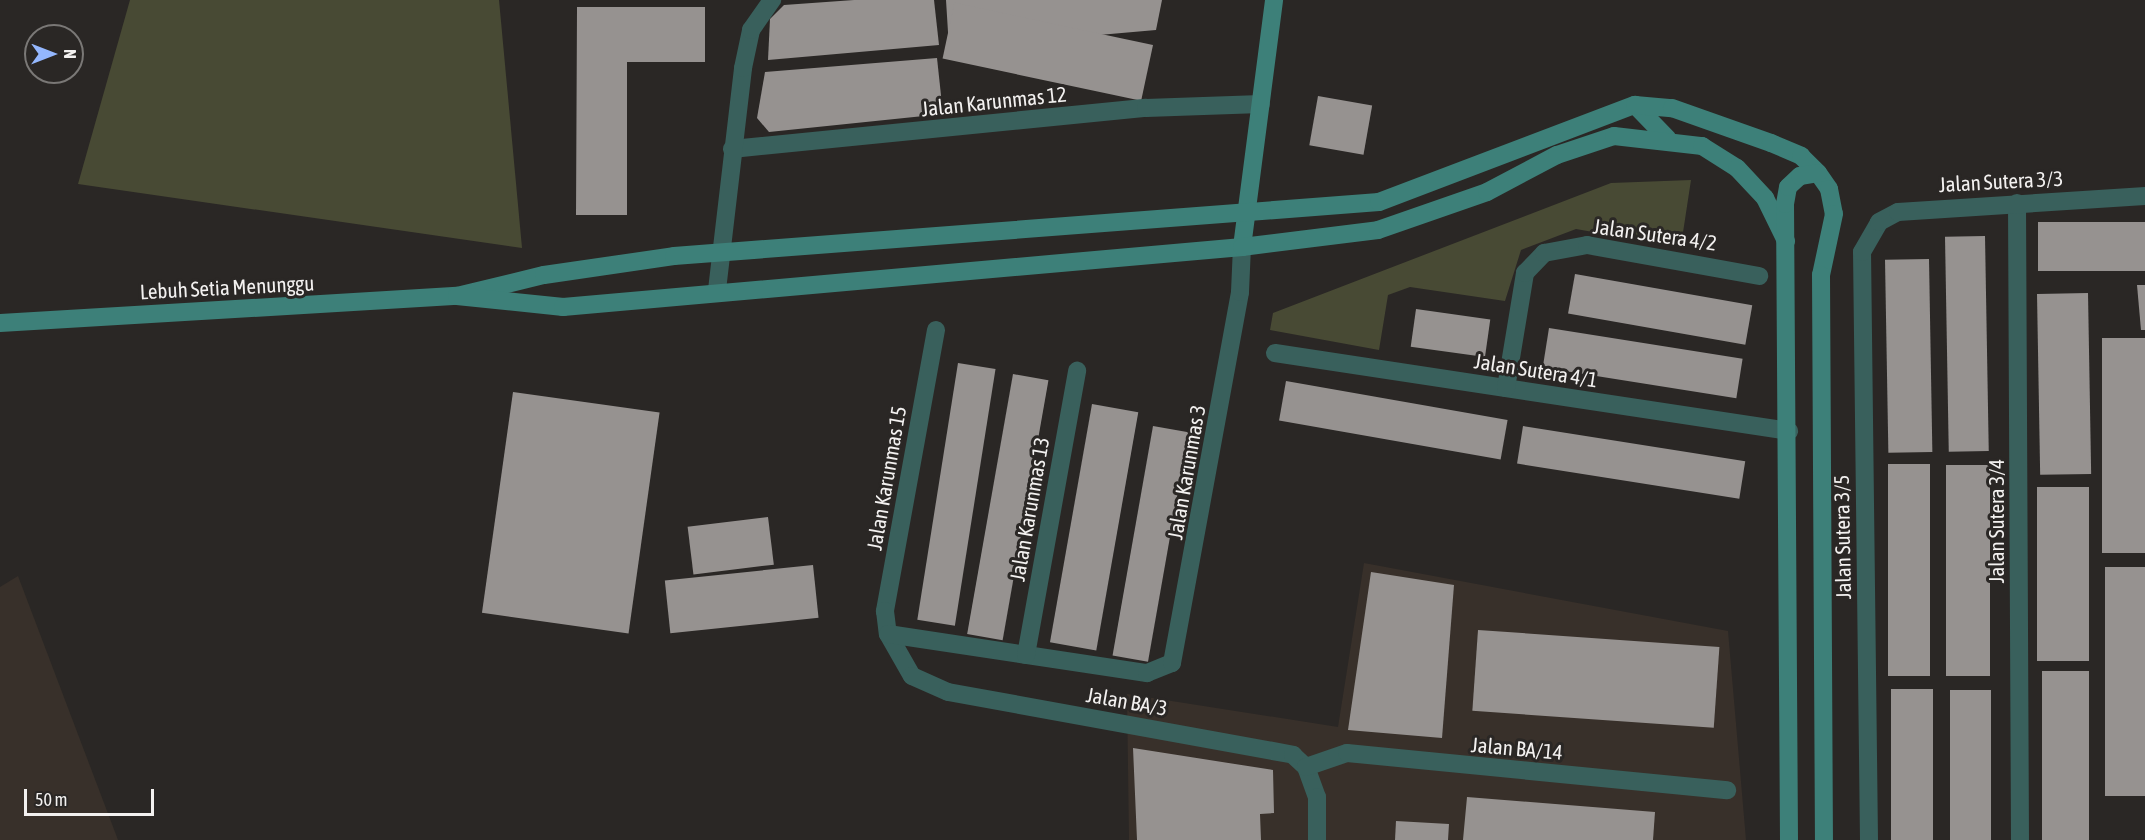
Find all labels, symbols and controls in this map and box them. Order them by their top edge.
north arrow [24,24,84,84]
text: N [61,49,79,59]
street label: Jalan Karunmas 12 [920,81,1068,121]
street label: Jalan Sutera 3/3 [1938,165,2064,197]
street label: Jalan Sutera 4/2 [1592,213,1718,255]
street label: Lebuh Setia Menunggu [139,270,315,304]
street label: Jalan Sutera 4/1 [1473,348,1599,392]
street label: Jalan Karunmas 3 [1162,403,1210,541]
street label: Jalan Karunmas 15 [861,404,911,552]
street label: Jalan Karunmas 13 [1004,435,1054,583]
street label: Jalan Sutera 3/4 [1983,459,2009,583]
street label: Jalan Sutera 3/5 [1828,475,1856,599]
street label: Jalan BA/3 [1084,681,1170,721]
street label: Jalan BA/14 [1470,731,1564,765]
scale bar [27,777,158,815]
text: 50 m [35,789,67,810]

